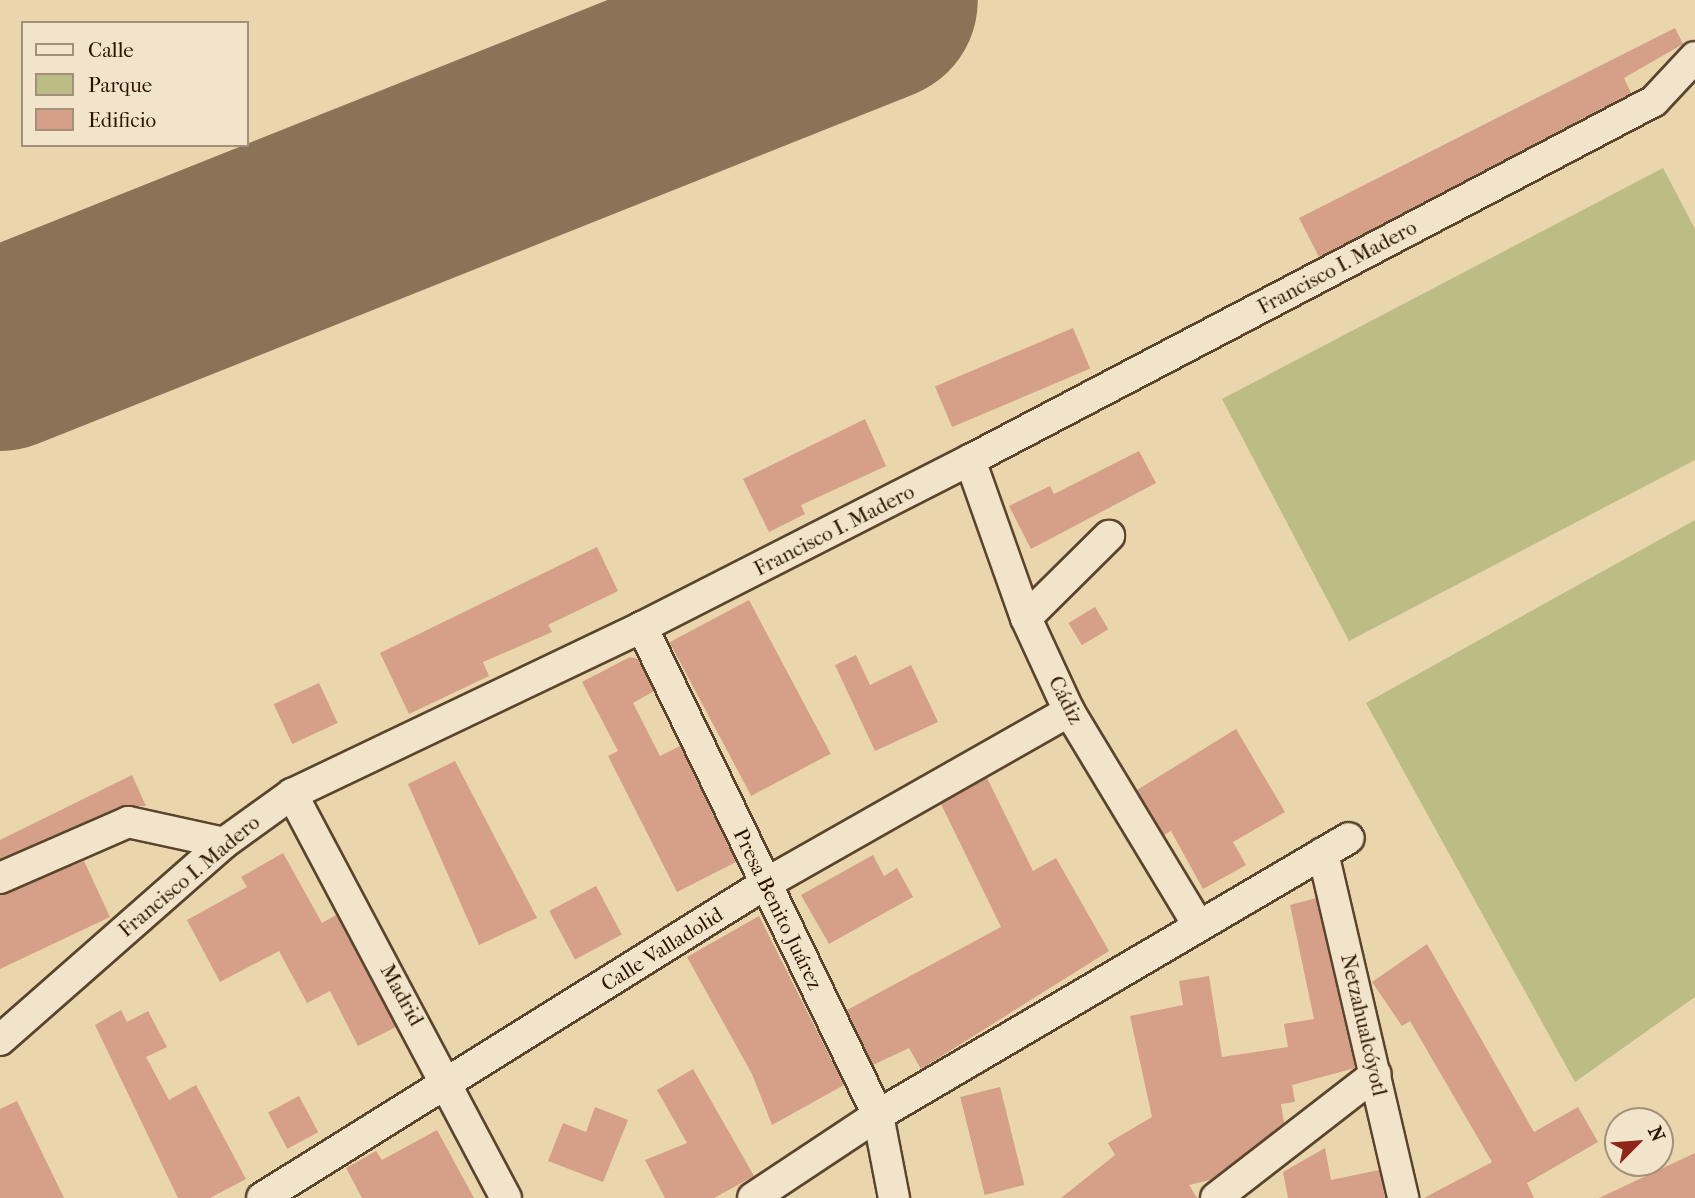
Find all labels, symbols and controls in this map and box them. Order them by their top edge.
legend [21,21,248,147]
text: Calle [88,38,134,62]
text: Parque [88,73,152,97]
text: Edificio [88,108,156,132]
street label: Francisco I. Madero [1253,214,1421,320]
street label: Francisco I. Madero [750,479,918,581]
street label: Cádiz [1043,672,1089,728]
street label: Francisco I. Madero [113,810,265,942]
street label: Presa Benito Juárez [728,824,828,994]
street label: Calle Valladolid [596,902,728,996]
street label: Netzahualcóyotl [1335,951,1393,1099]
street label: Madrid [375,960,429,1030]
north arrow [1604,1107,1674,1177]
text: N [1643,1123,1669,1145]

